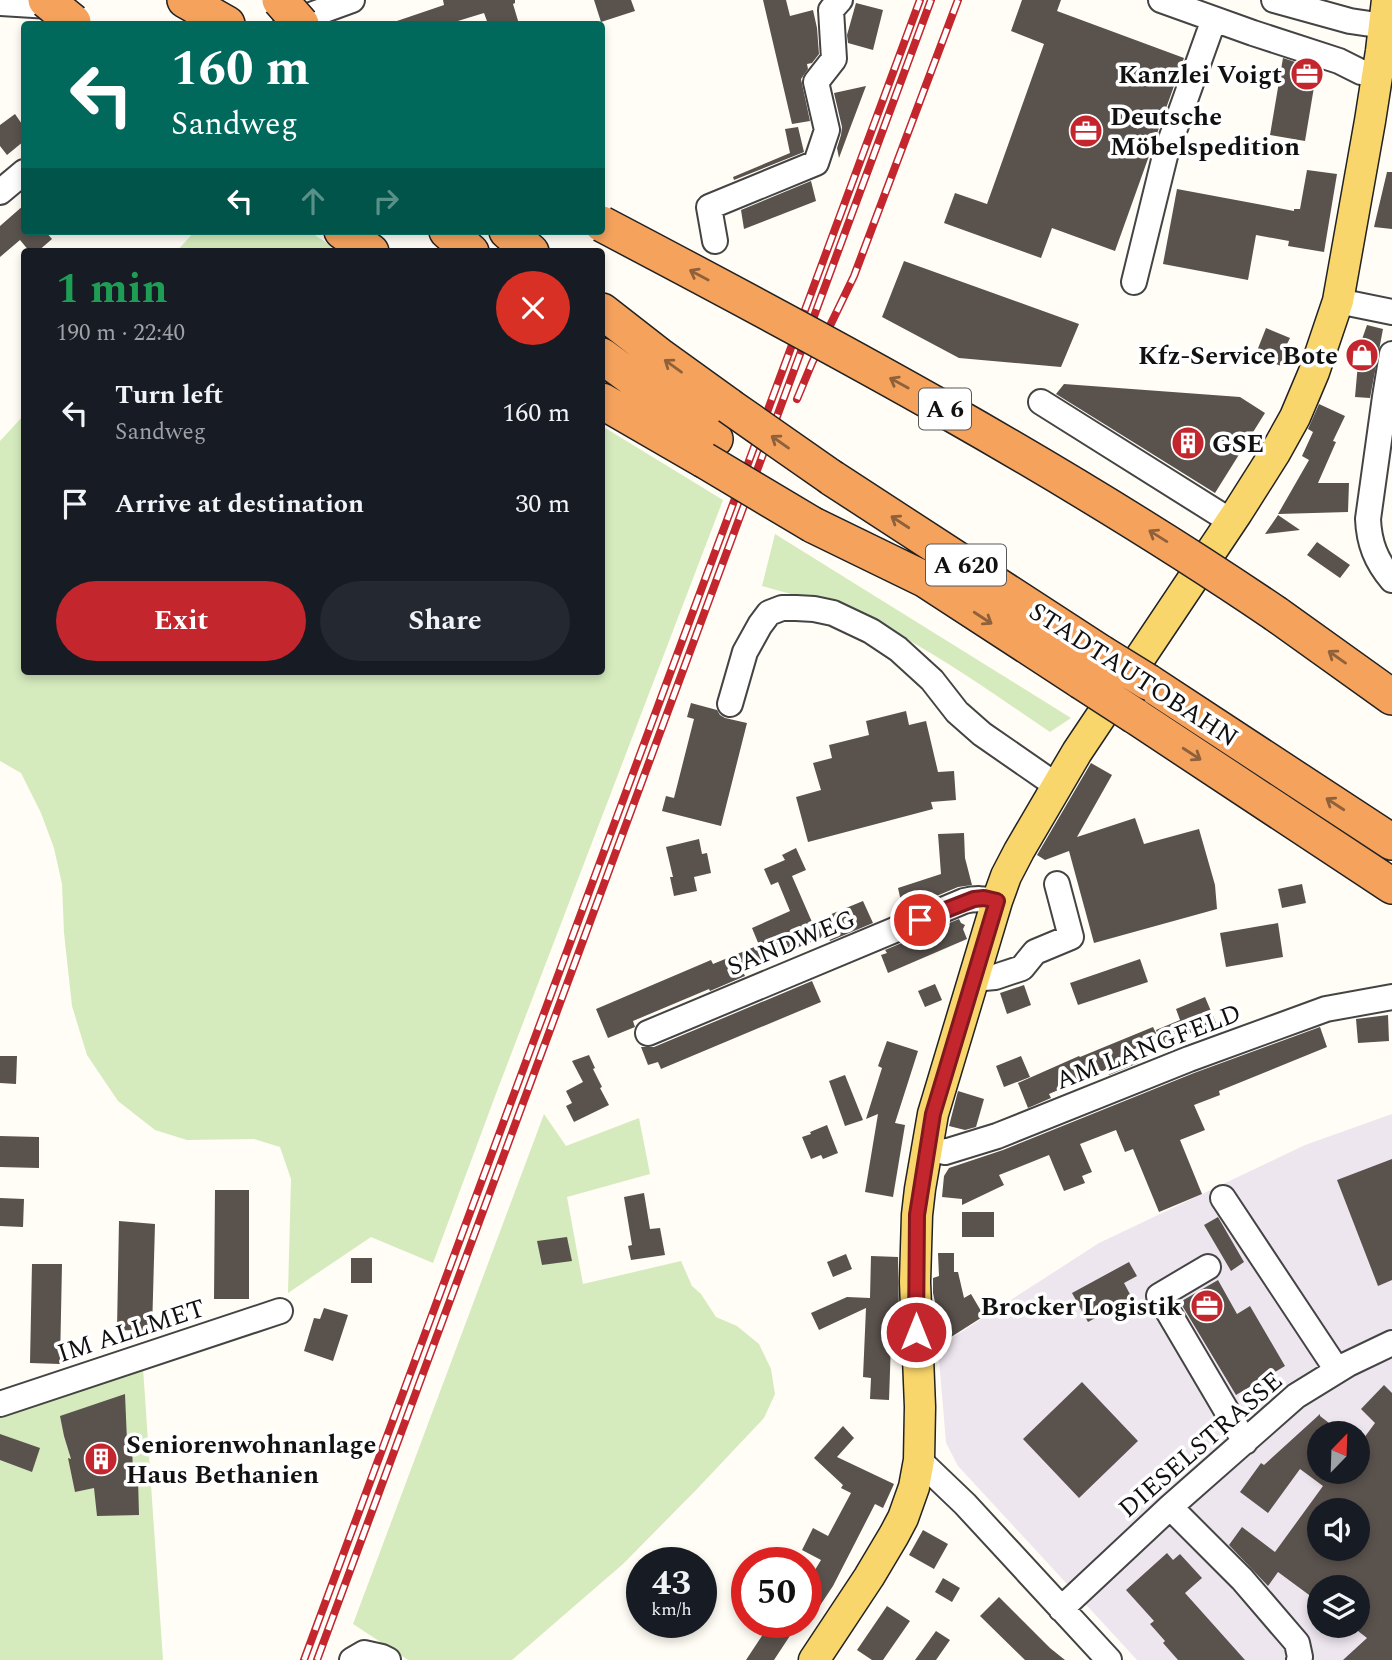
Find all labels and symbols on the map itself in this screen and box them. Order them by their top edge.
place label: Kanzlei Voigt [1118,55,1282,95]
office icon: Kanzlei Voigt [1288,55,1326,93]
place label: Deutsche Möbelspedition [1110,97,1300,167]
office icon: Deutsche Möbelspedition [1067,112,1105,150]
one-way arrow [689,268,710,281]
place label: Kfz-Service Bote [1138,336,1338,376]
shop icon: Kfz-Service Bote [1343,336,1381,374]
one-way arrow [664,359,683,373]
one-way arrow [889,376,910,389]
road number: A 6 [919,388,971,430]
building icon: GSE [1169,424,1207,462]
place label: GSE [1212,424,1264,464]
one-way arrow [771,435,790,449]
one-way arrow [891,515,910,529]
one-way arrow [1149,529,1168,544]
road number: A 620 [926,544,1006,586]
street label: STADTAUTOBAHN [1021,592,1246,758]
one-way arrow [973,610,992,625]
one-way arrow [1328,650,1347,664]
one-way arrow [1182,746,1201,761]
one-way arrow [1326,797,1345,811]
pin [890,890,950,950]
street label: SANDWEG [721,899,862,987]
street label: AM LANGFELD [1050,993,1247,1101]
place label: Brocker Logistik [981,1287,1182,1327]
office icon: Brocker Logistik [1188,1287,1226,1325]
street label: IM ALLMET [52,1288,210,1374]
position arrow [879,1295,953,1369]
street label: DIESELSTRASSE [1109,1362,1292,1528]
north arrow [1307,1421,1370,1484]
place label: Seniorenwohnanlage Haus Bethanien [126,1425,376,1495]
building icon: Seniorenwohnanlage Haus Bethanien [82,1440,120,1478]
speed limit sign: 50 [731,1547,822,1638]

